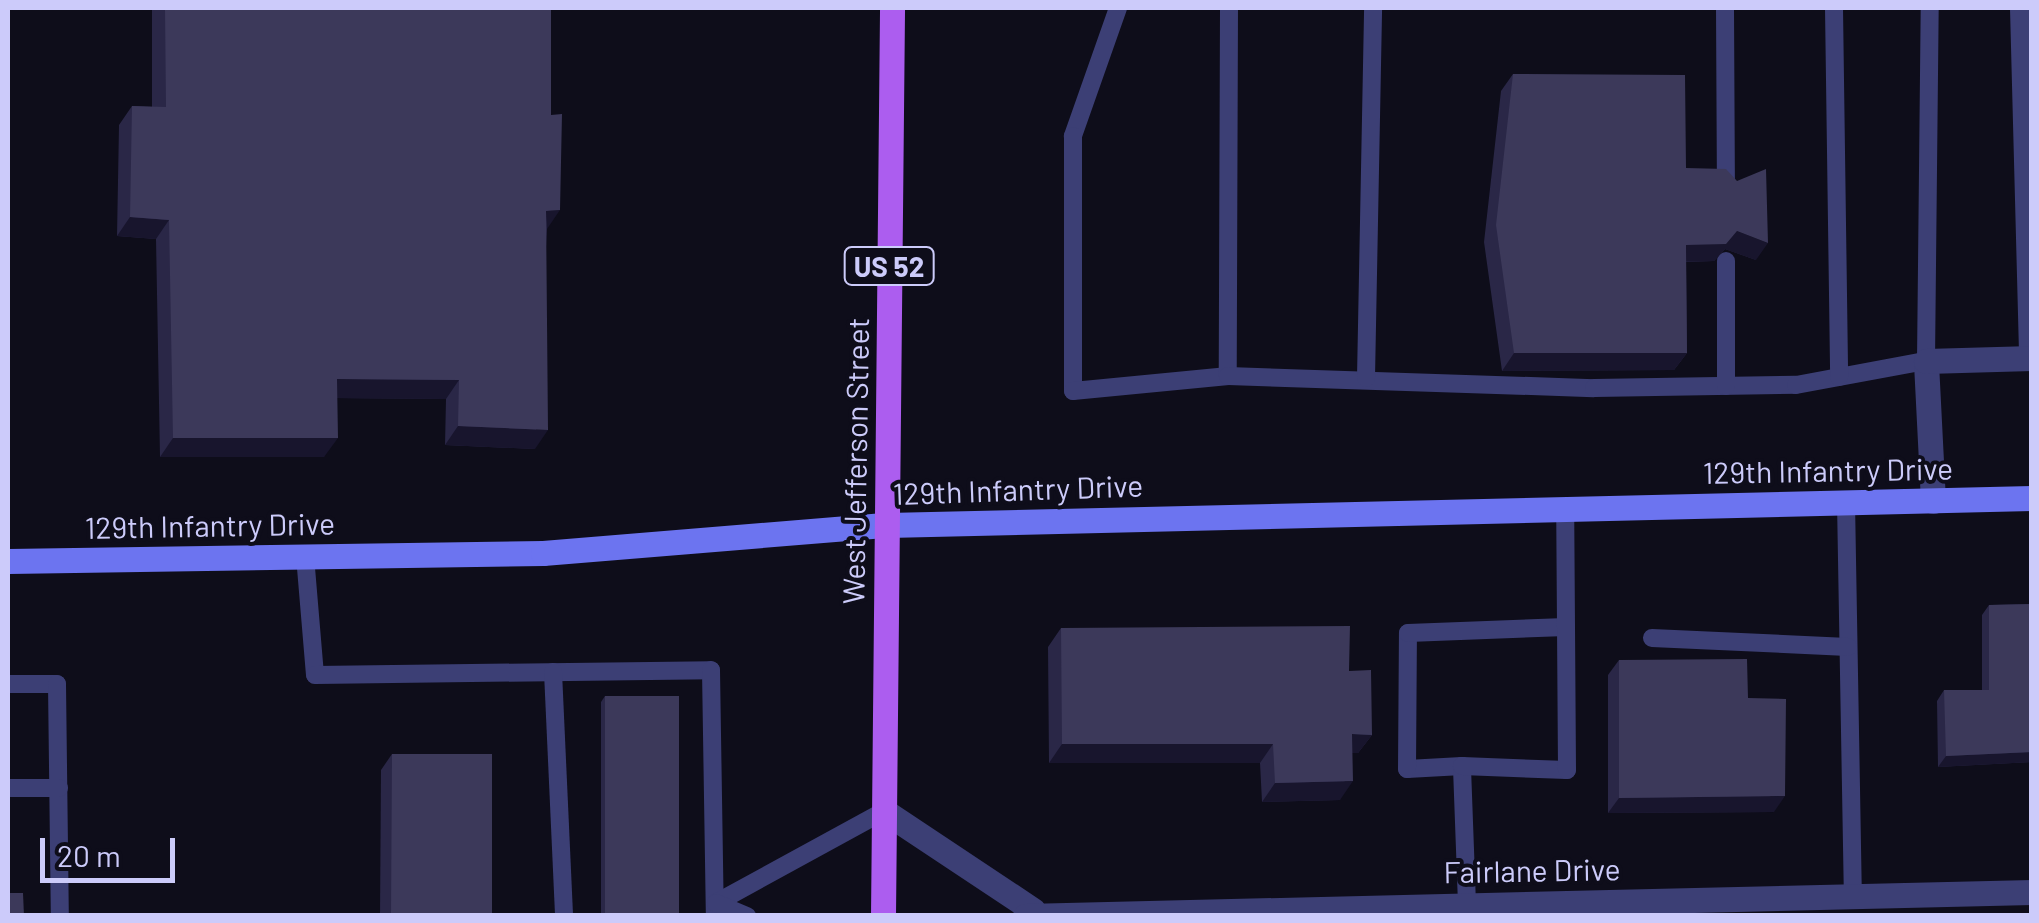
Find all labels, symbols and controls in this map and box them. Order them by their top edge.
road number: US 52 [842,243,936,289]
street label: West Jefferson Street [835,317,875,605]
street label: 129th Infantry Drive [1703,450,1953,490]
street label: 129th Infantry Drive [892,467,1144,511]
street label: 129th Infantry Drive [85,505,335,545]
scale bar [45,818,180,880]
text: 20 m [57,837,121,873]
street label: Fairlane Drive [1443,850,1621,890]

